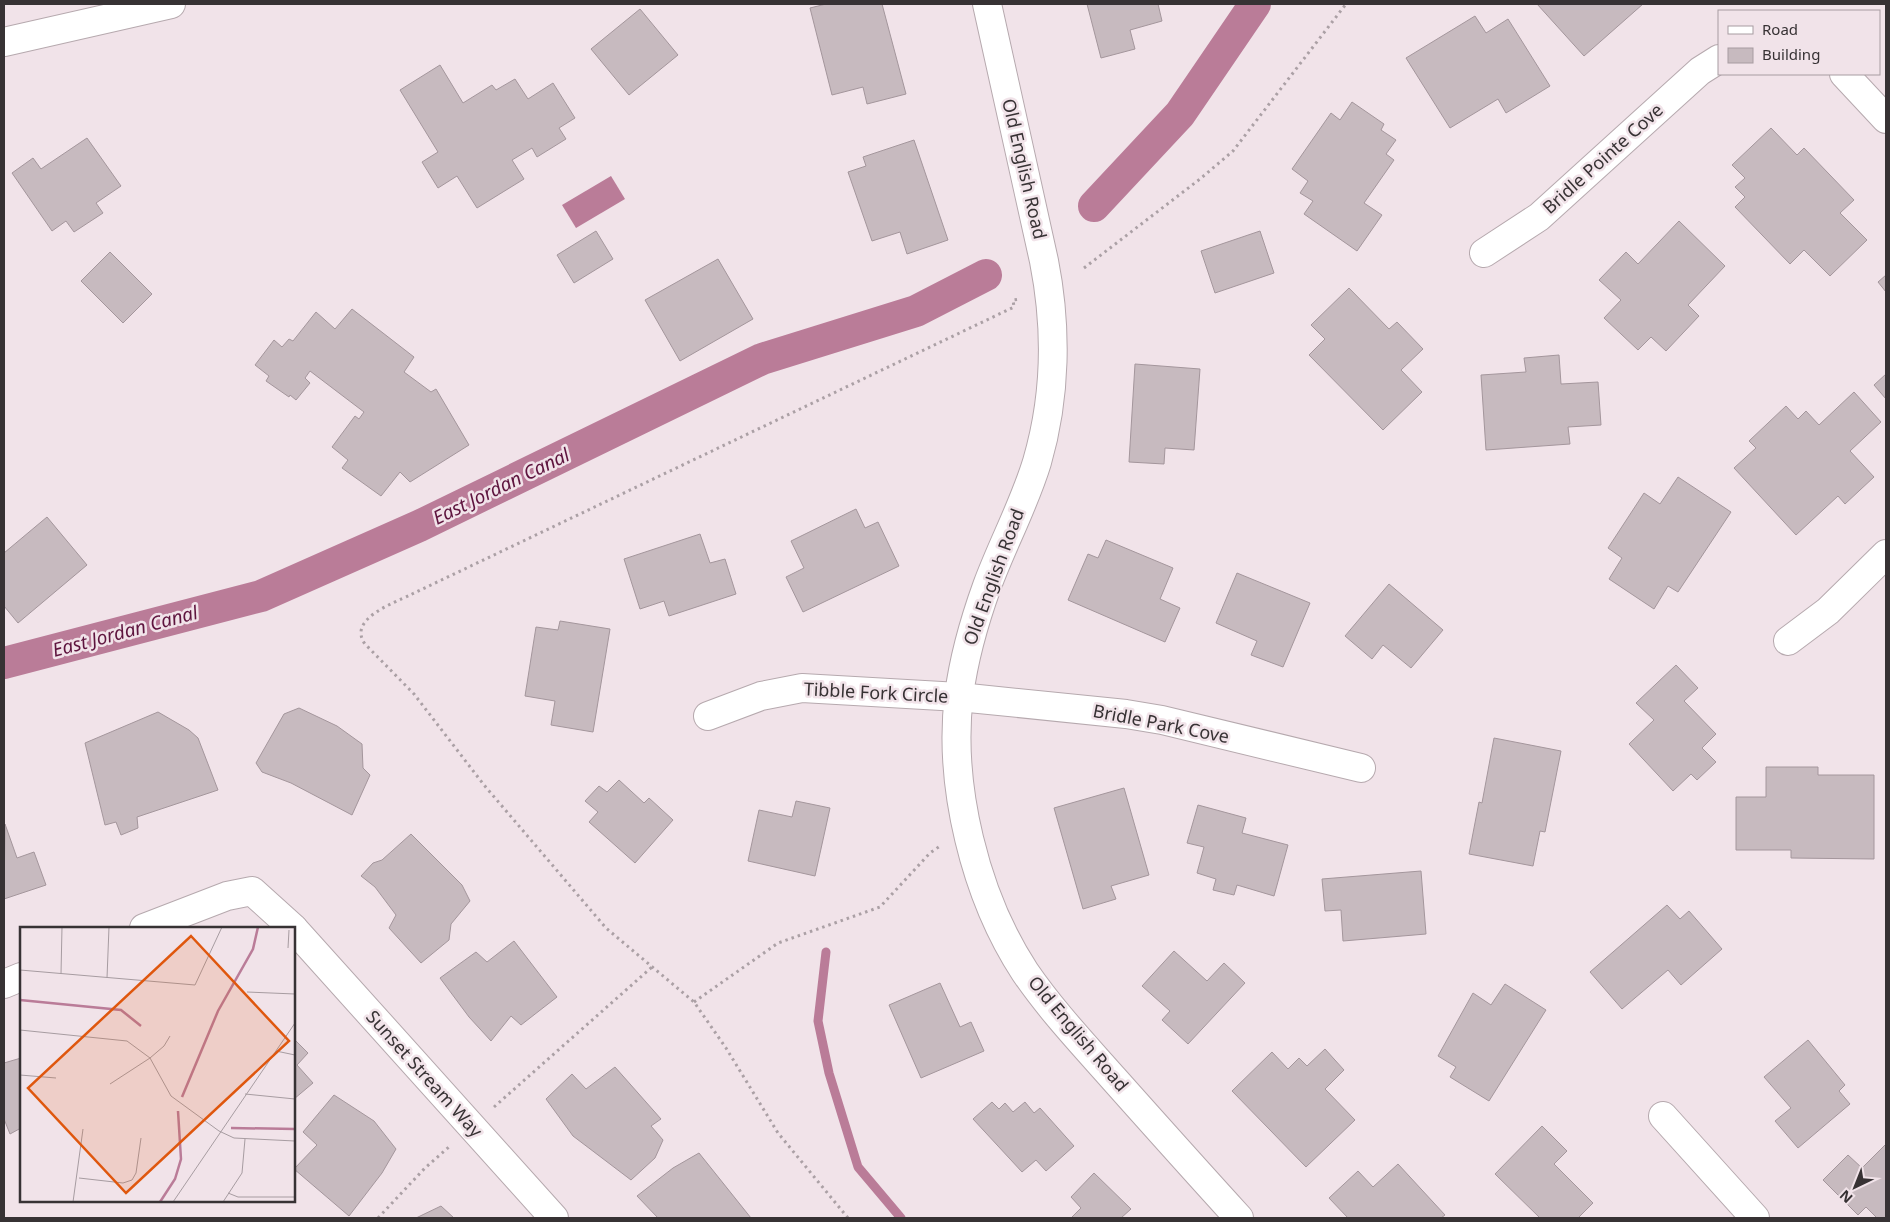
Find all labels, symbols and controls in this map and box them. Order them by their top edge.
legend [1718,10,1880,75]
text: Road [1762,19,1798,39]
text: Building [1762,44,1820,64]
street label: Old English Road [997,96,1053,241]
street label: Bridle Pointe Cove [1537,98,1668,219]
water label: East Jordan Canal [428,441,575,530]
street label: Old English Road [957,505,1029,648]
water label: East Jordan Canal [49,599,202,663]
street label: Tibble Fork Circle [803,676,949,708]
street label: Bridle Park Cove [1091,698,1231,748]
inset map [20,927,295,1202]
street label: Old English Road [1023,971,1134,1096]
street label: Sunset Stream Way [361,1005,489,1143]
north arrow [1830,1162,1880,1212]
text: N [1835,1186,1856,1208]

